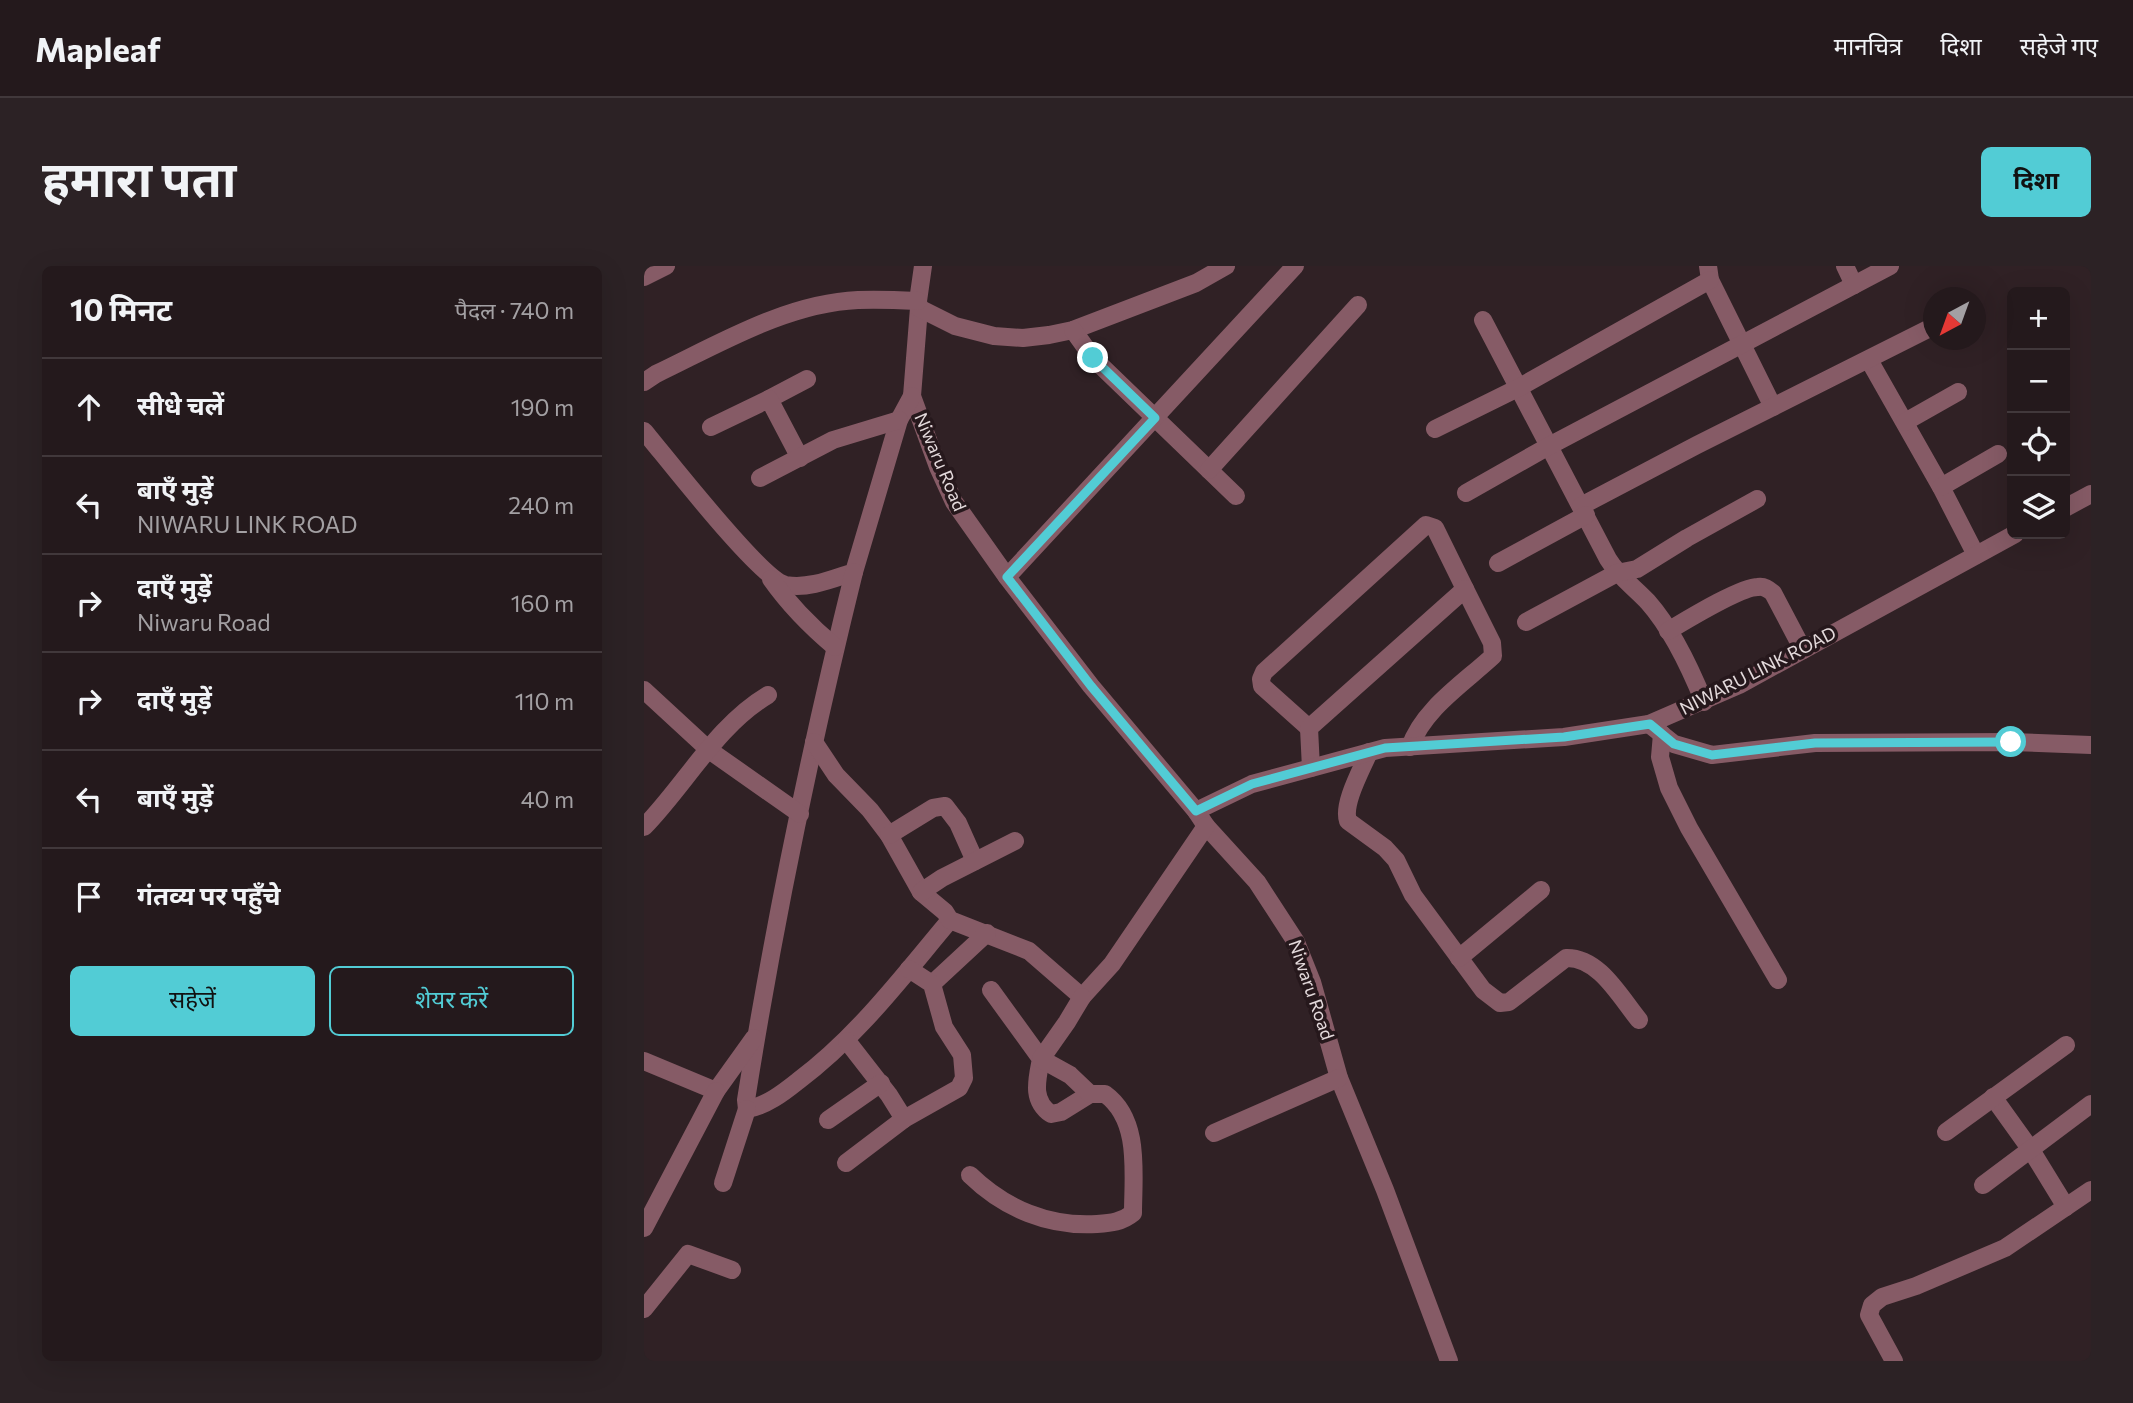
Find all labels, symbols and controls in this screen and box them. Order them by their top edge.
text: Mapleaf [35,28,161,69]
text: मानचित्र [1834,31,1902,60]
text: दिशा [1940,31,1982,60]
text: सहेजे गए [2020,31,2098,60]
text: हमारा पता [42,147,236,207]
button: दिशा [1981,147,2091,217]
north arrow [1923,287,1986,350]
map controls [2007,287,2070,539]
button: + [2007,287,2070,350]
text: 10 मिनट [70,290,172,327]
text: पैदल · 740 m [455,296,574,324]
route end [1077,342,1108,373]
button: − [2007,350,2070,413]
icon: ahead [70,388,108,426]
text: सीधे चलें [137,389,224,420]
text: 190 m [511,393,574,421]
street label: Niwaru Road [910,409,971,514]
button: locate [2007,413,2070,476]
text: बाएँ मुड़ें [137,473,213,504]
button: layers [2007,476,2070,539]
icon: left [70,486,108,524]
text: 240 m [508,491,574,519]
text: NIWARU LINK ROAD [137,510,357,538]
text: दाएँ मुड़ें [137,571,212,602]
icon: right [70,584,108,622]
text: 160 m [511,589,574,617]
text: Niwaru Road [137,608,271,636]
street label: NIWARU LINK ROAD [1676,621,1839,719]
icon: right [70,682,108,720]
text: दाएँ मुड़ें [137,683,212,714]
text: 110 m [515,687,574,715]
route start [1995,726,2026,757]
icon: left [70,780,108,818]
text: बाएँ मुड़ें [137,781,213,812]
text: 40 m [521,785,574,813]
icon: arrive [70,878,108,916]
text: गंतव्य पर पहुँचे [137,879,281,910]
street label: Niwaru Road [1285,937,1339,1043]
button: सहेजें [70,966,315,1036]
button: शेयर करें [329,966,574,1036]

